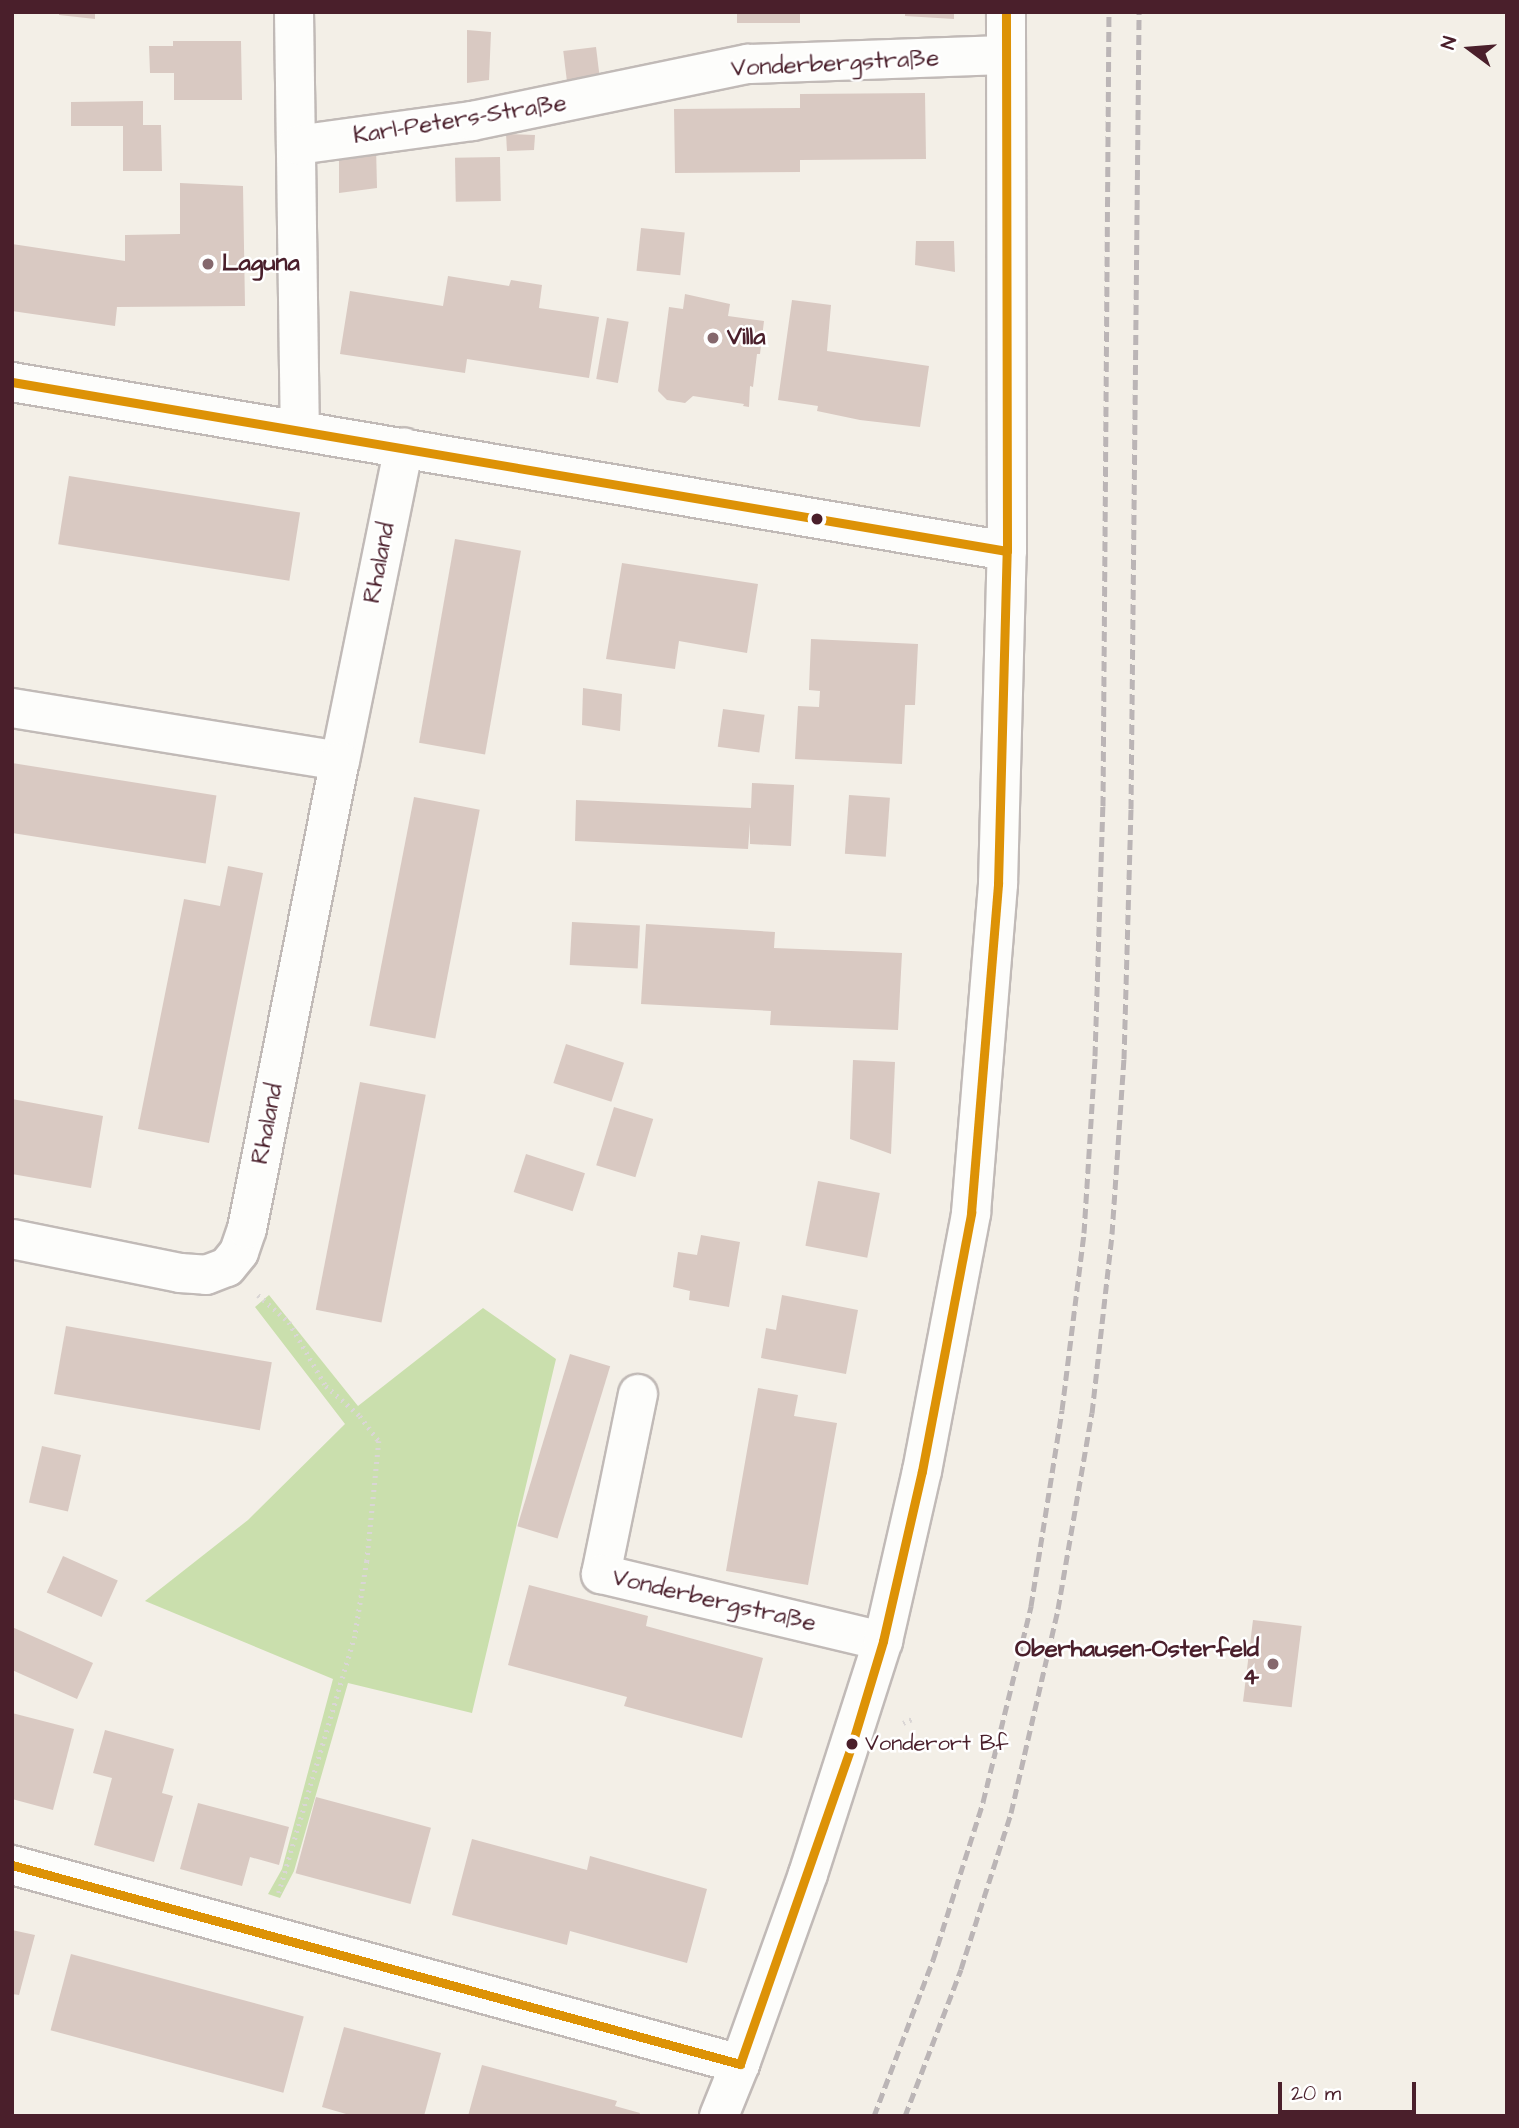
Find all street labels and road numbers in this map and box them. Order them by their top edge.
street label: Vonderbergstraße [730,44,940,84]
street label: Karl-Peters-Straße [351,89,569,151]
street label: Rhaland [358,520,402,606]
street label: Rhaland [246,1081,290,1167]
street label: Vonderbergstraße [609,1564,819,1638]

